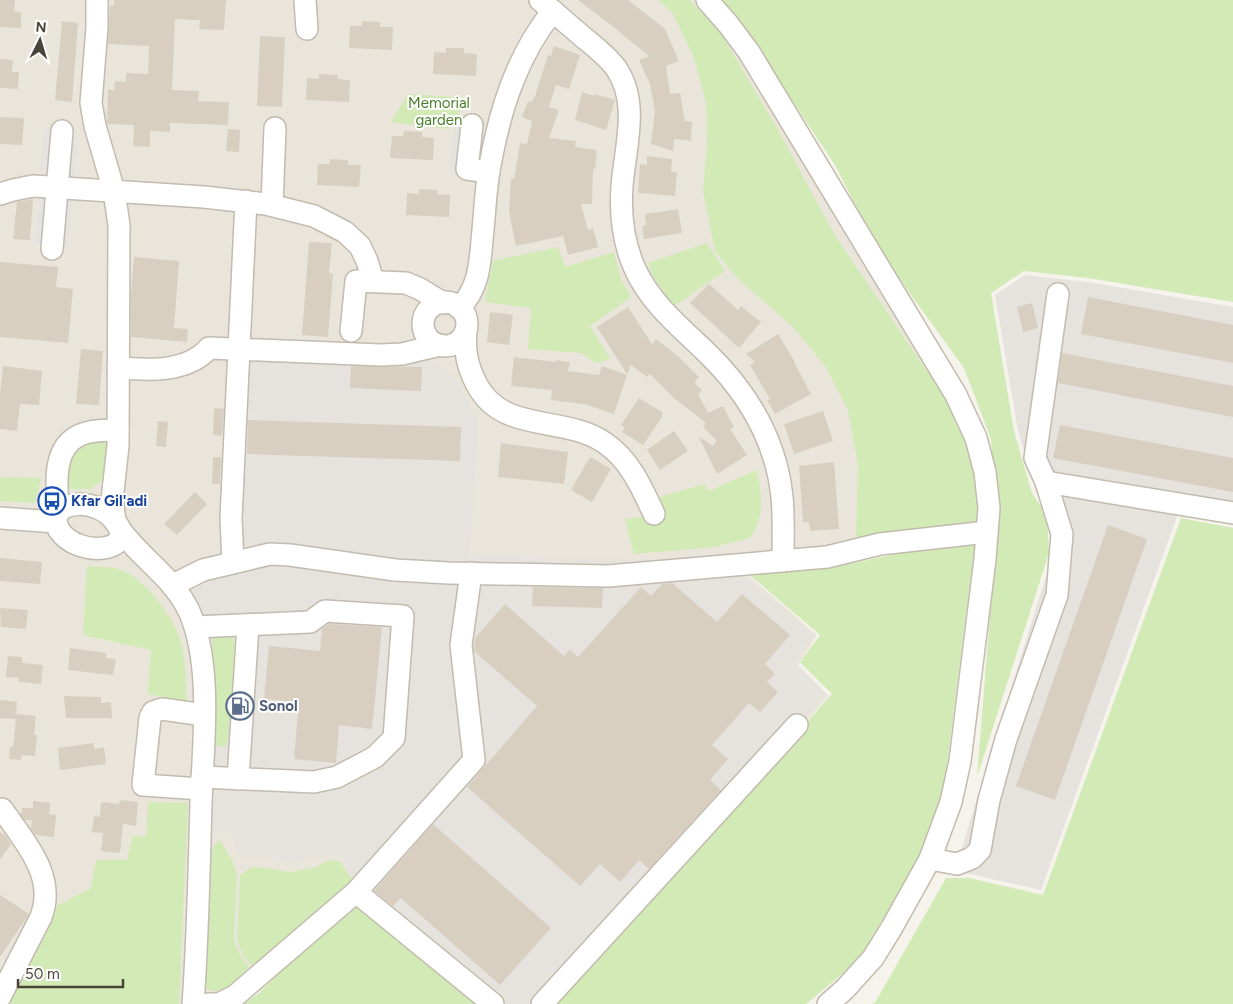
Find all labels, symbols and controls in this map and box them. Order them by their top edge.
north arrow [15,15,65,65]
text: N [35,19,47,36]
park label: Memorial garden [408,94,470,129]
bus stop icon: Kfar Gil'adi [37,486,67,516]
place label: Kfar Gil'adi [71,492,147,510]
fuel station icon: Sonol [225,691,255,721]
place label: Sonol [259,697,298,715]
scale bar [18,956,122,988]
text: 50 m [25,965,60,983]

